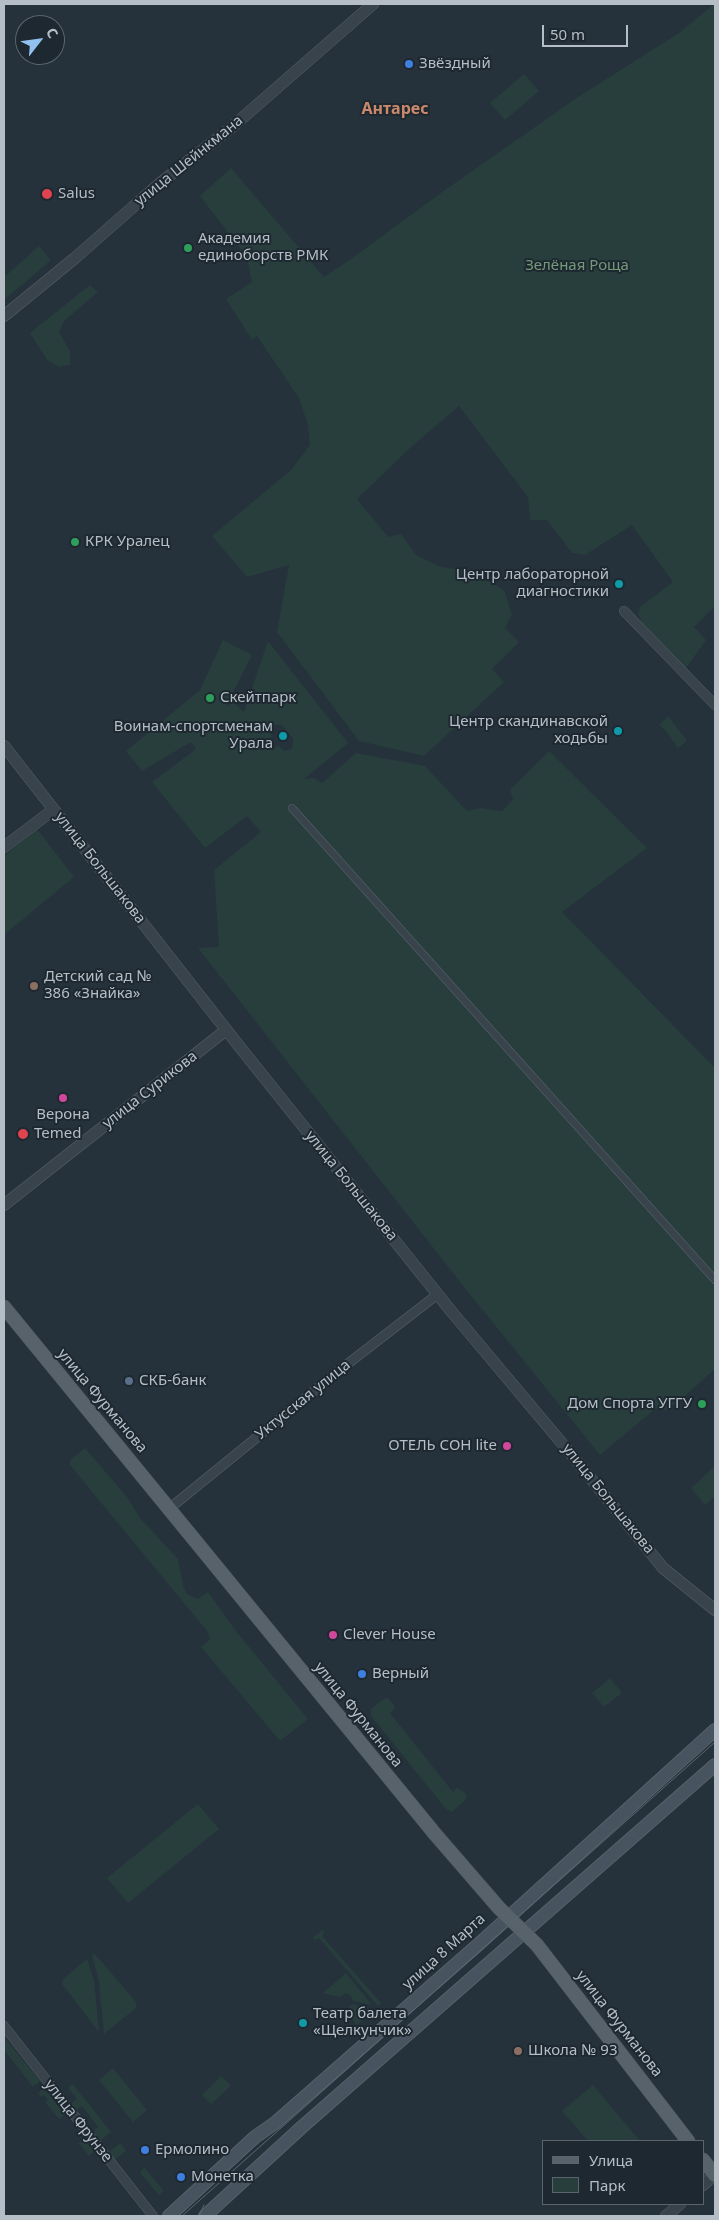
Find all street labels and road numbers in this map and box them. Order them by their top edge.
street label: улица Шейнкмана [131,112,247,210]
street label: улица Большакова [51,809,149,927]
street label: улица Сурикова [99,1047,201,1133]
street label: улица Большакова [301,1127,401,1245]
street label: улица Фурманова [53,1345,151,1457]
street label: Уктусская улица [252,1356,354,1444]
street label: улица Большакова [558,1440,658,1558]
street label: улица Фурманова [310,1659,406,1771]
street label: улица 8 Марта [399,1910,489,1994]
street label: улица Фурманова [572,1967,666,2081]
street label: улица Фрунзе [40,2076,116,2166]

